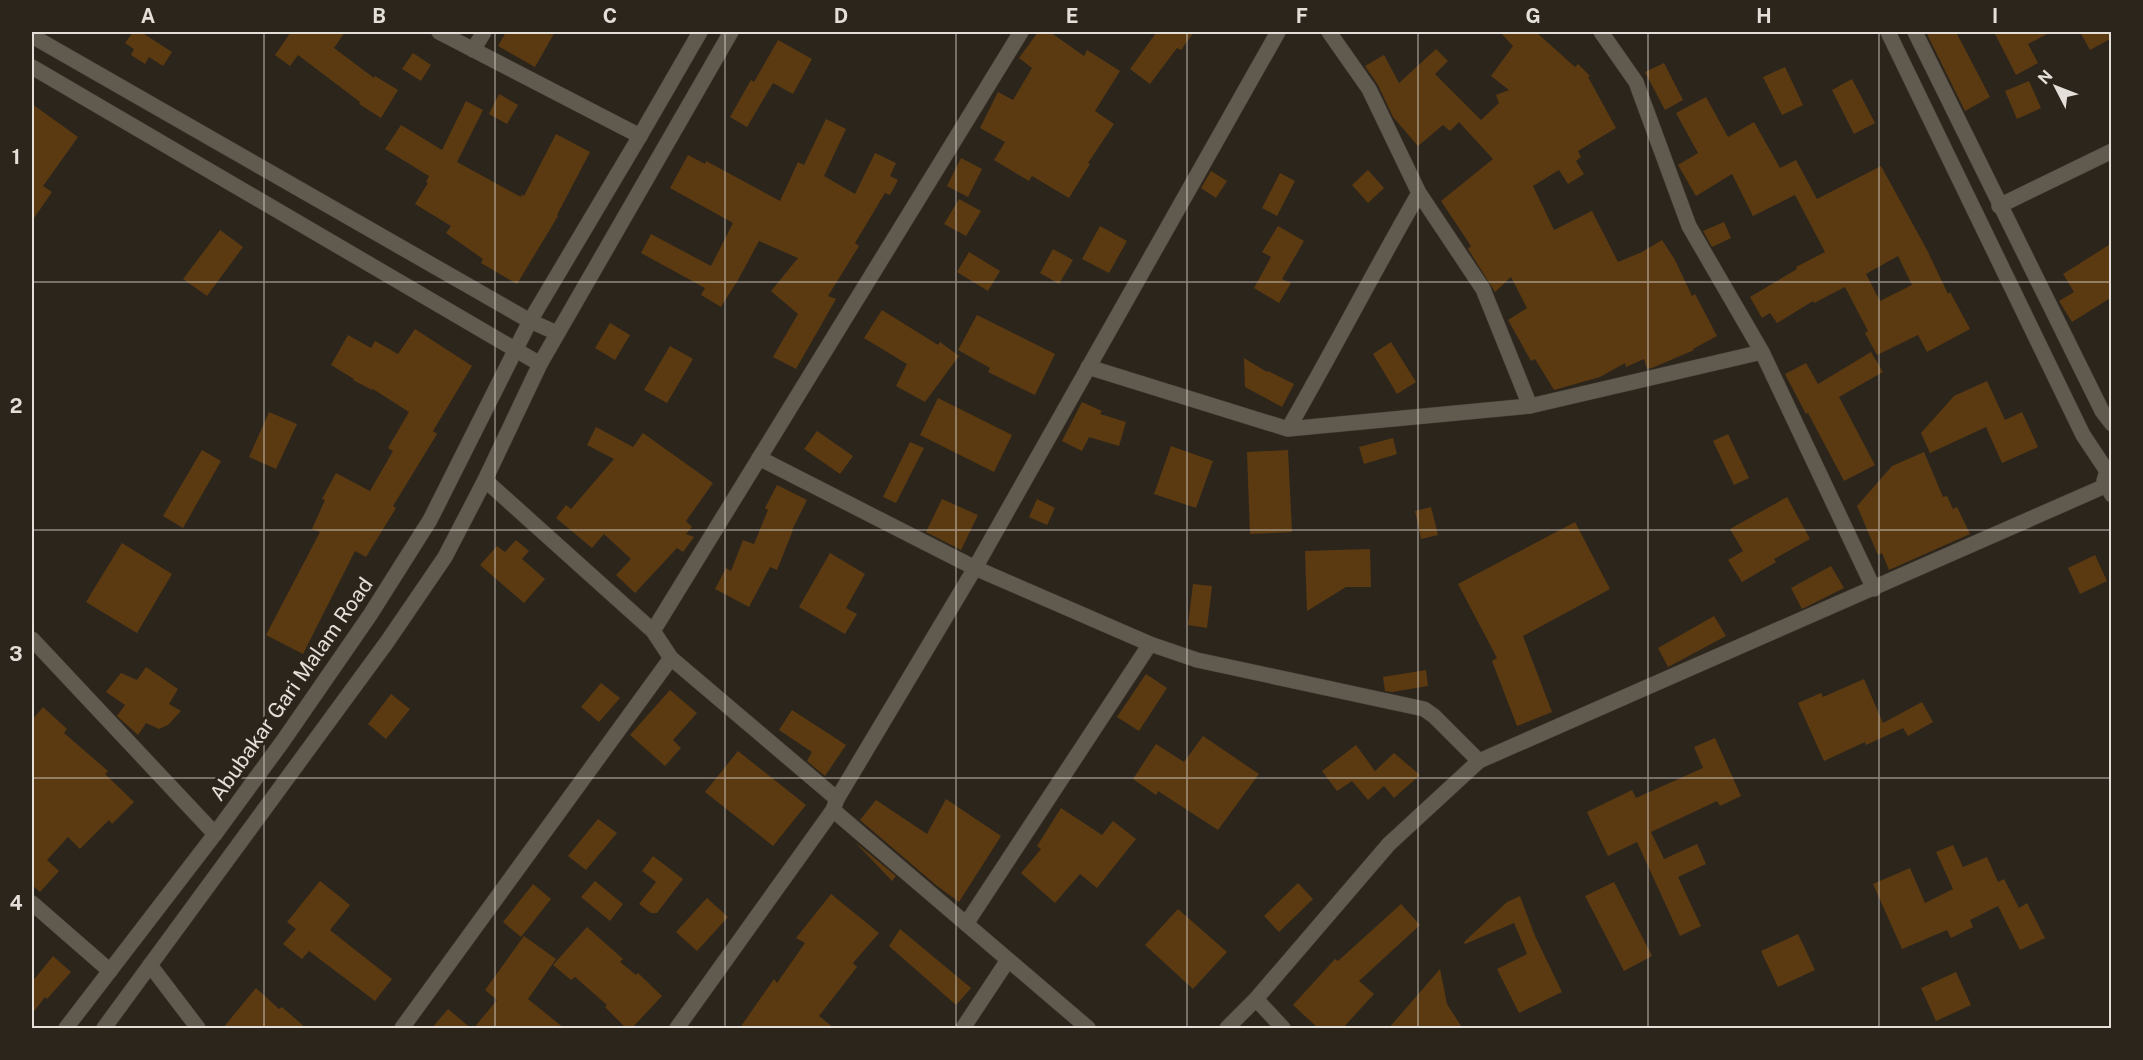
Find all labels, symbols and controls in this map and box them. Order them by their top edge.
text: A [141,4,155,28]
text: B [372,4,386,28]
text: C [603,4,617,28]
text: D [834,4,848,28]
text: E [1066,4,1078,28]
text: F [1296,4,1308,28]
text: G [1525,4,1541,28]
text: H [1756,4,1772,28]
text: I [1992,4,1998,28]
north arrow [2026,57,2086,117]
text: N [2034,66,2056,88]
text: 1 [12,145,20,169]
text: 2 [10,394,22,418]
street label: Abubakar Gari Malam Road [204,573,378,805]
text: 3 [9,642,23,666]
text: 4 [9,891,23,915]

